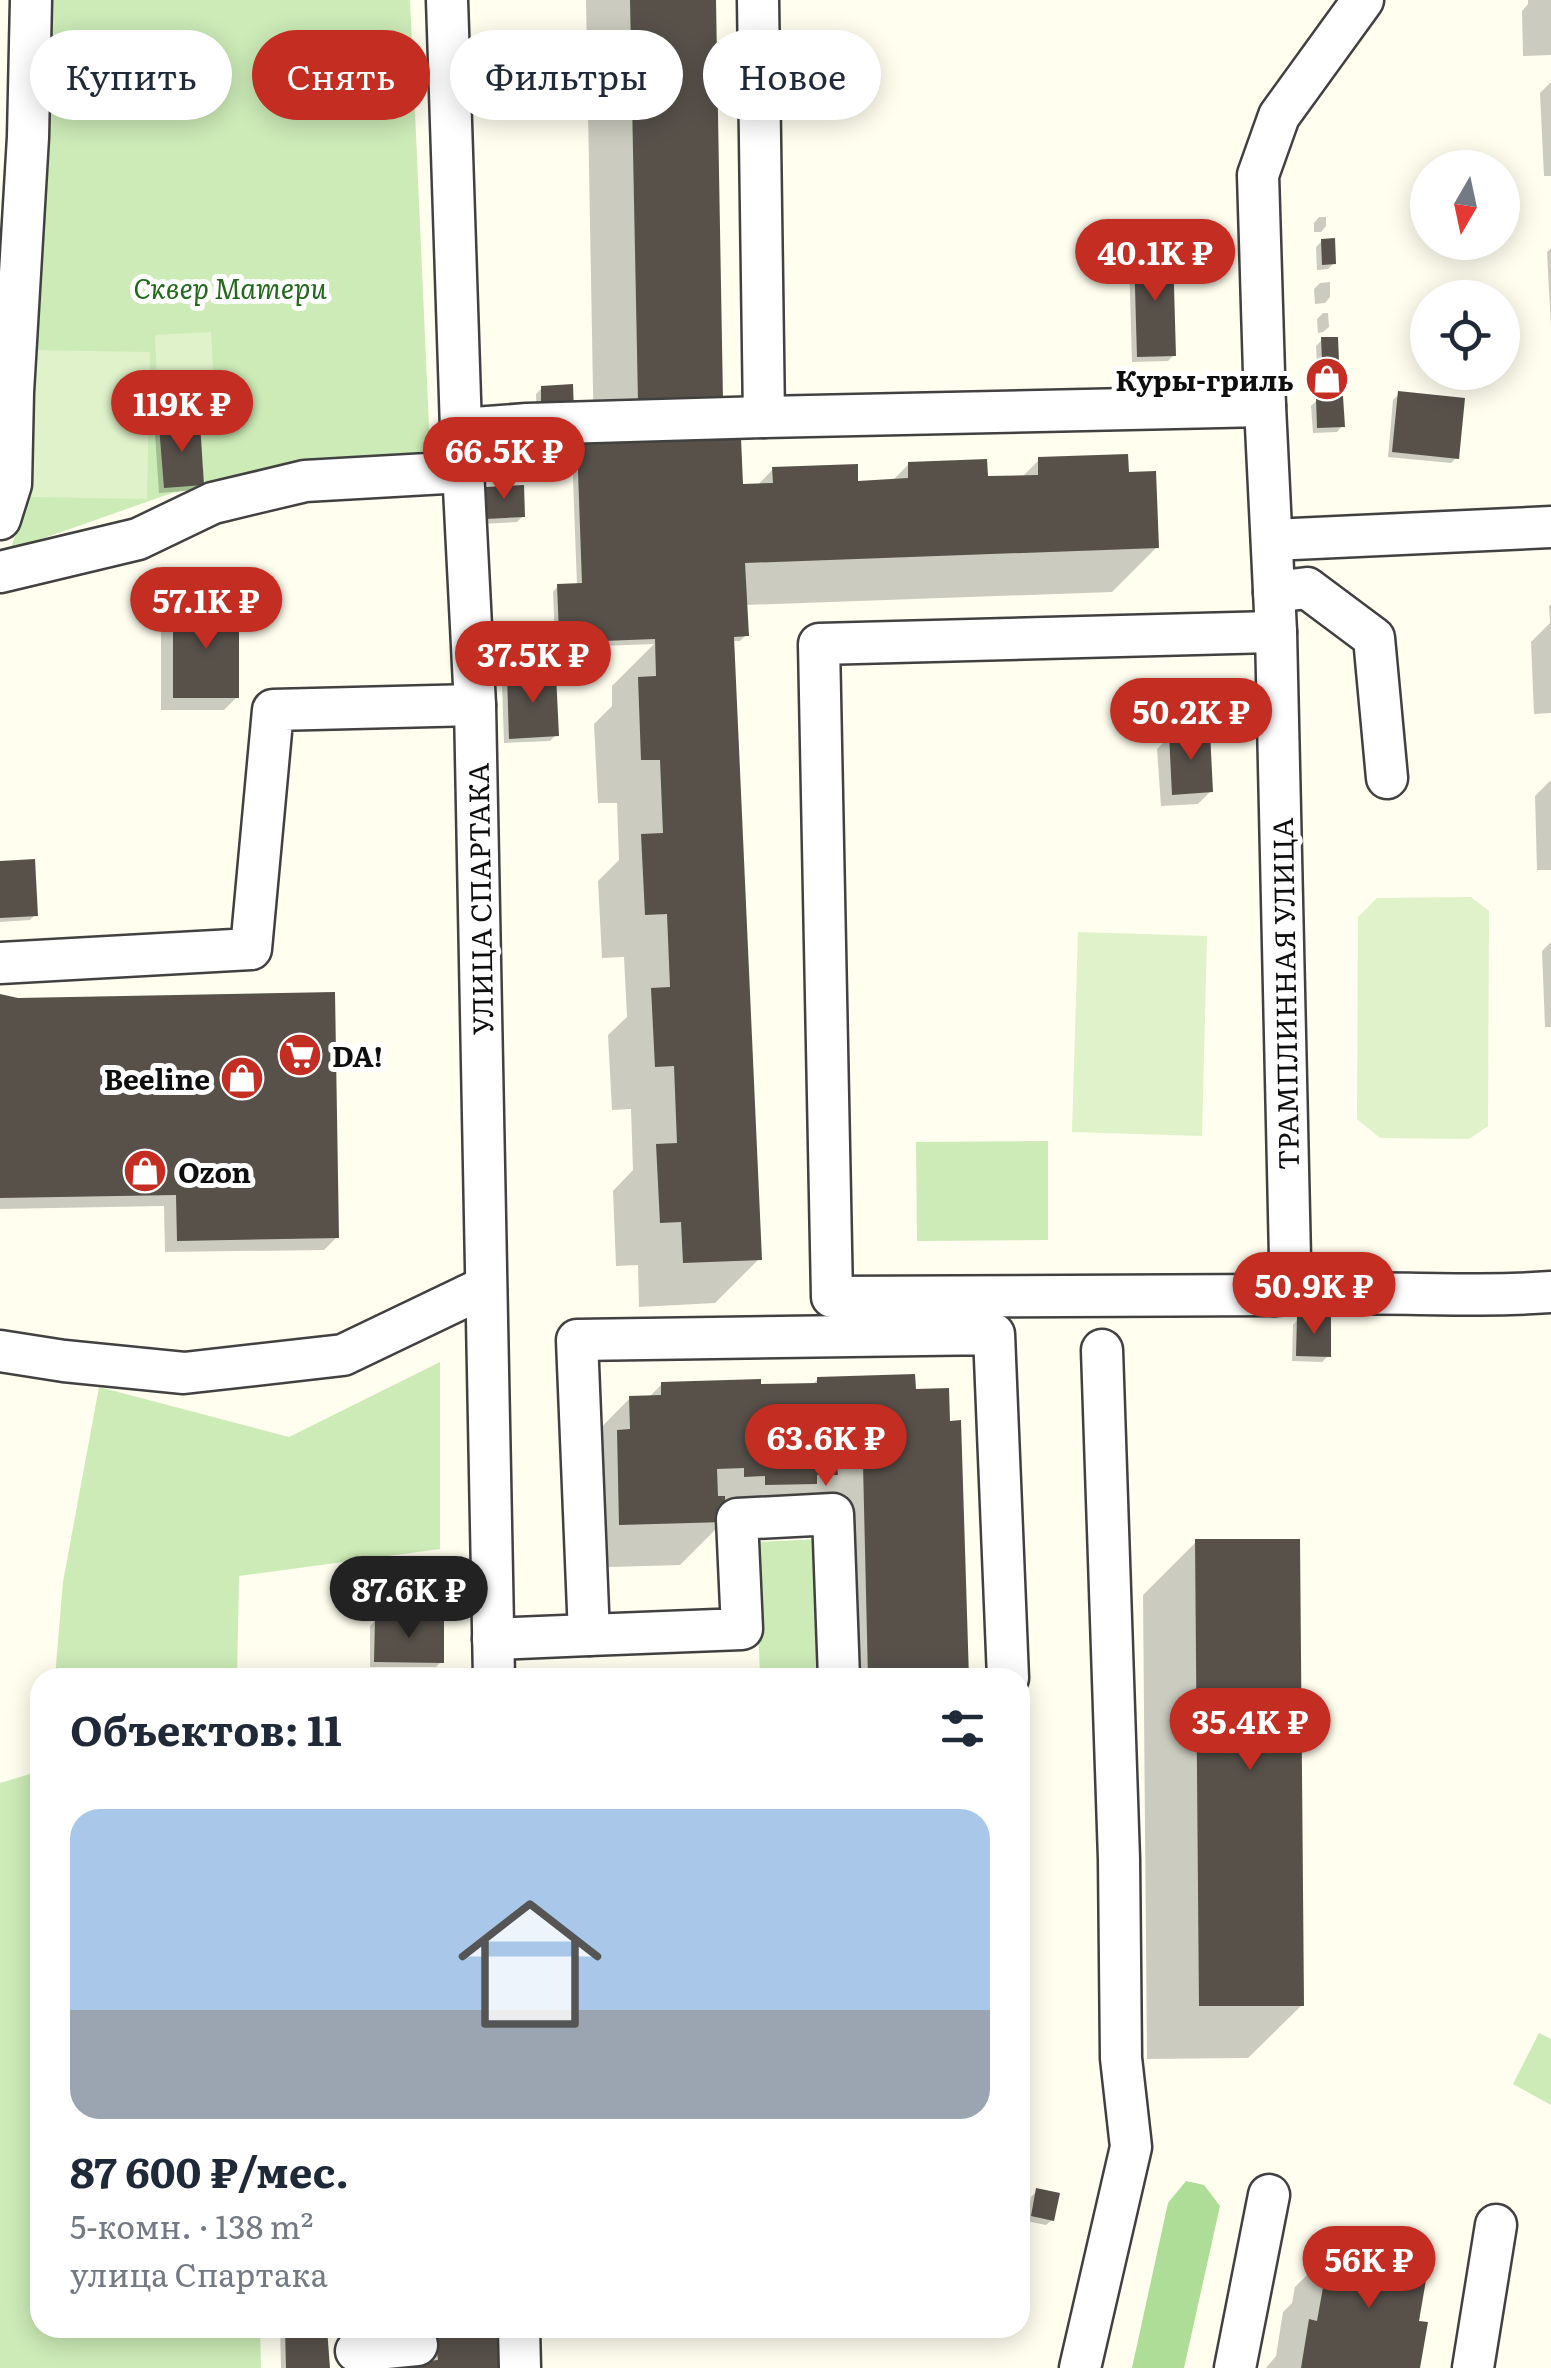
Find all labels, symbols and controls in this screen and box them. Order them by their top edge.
chip: Купить [30,30,232,120]
chip: Снять [252,30,430,120]
chip: Фильтры [450,30,683,120]
chip: Новое [703,30,881,120]
north arrow [1410,150,1520,260]
map controls [1410,150,1520,390]
pin: 40.1K ₽ [1063,219,1247,304]
text: 40.1K ₽ [1097,227,1213,275]
park label: Сквер Матери [133,266,327,308]
button: locate [1410,280,1520,390]
shop icon: Куры-гриль [1304,356,1350,402]
place label: Куры-гриль [1115,358,1294,400]
pin: 119K ₽ [101,370,263,455]
text: 119K ₽ [133,378,231,426]
pin: 66.5K ₽ [412,417,596,502]
text: 66.5K ₽ [445,425,563,473]
pin: 57.1K ₽ [114,567,298,652]
text: 57.1K ₽ [152,575,260,623]
pin: 37.5K ₽ [441,621,625,706]
text: 37.5K ₽ [477,629,589,677]
pin: 50.2K ₽ [1099,678,1283,763]
text: 50.2K ₽ [1132,686,1250,734]
street label: УЛИЦА СПАРТАКА [456,762,502,1035]
street label: ТРАМПЛИННАЯ УЛИЦА [1260,817,1308,1171]
supermarket icon: DA! [277,1032,323,1078]
place label: DA! [332,1034,383,1076]
shop icon: Beeline [219,1055,265,1101]
place label: Beeline [104,1057,210,1099]
shop icon: Ozon [122,1148,168,1194]
place label: Ozon [178,1150,251,1192]
pin: 50.9K ₽ [1222,1252,1406,1337]
text: 50.9K ₽ [1255,1260,1373,1308]
pin: 63.6K ₽ [734,1404,918,1489]
text: 63.6K ₽ [767,1412,885,1460]
pin: 87.6K ₽ [317,1556,501,1641]
text: 87.6K ₽ [352,1564,466,1612]
pin: 35.4K ₽ [1158,1688,1342,1773]
text: 35.4K ₽ [1192,1696,1308,1744]
text: Объектов: 11 [70,1697,342,1759]
icon: filters [935,1701,990,1756]
icon: home [440,1874,620,2054]
text: 87 600 ₽/мес. [70,2139,349,2201]
text: 5-комн. · 138 m² [70,2201,314,2249]
pin: 56K ₽ [1299,2226,1439,2311]
text: 56K ₽ [1325,2234,1413,2282]
text: улица Спартака [70,2249,328,2297]

